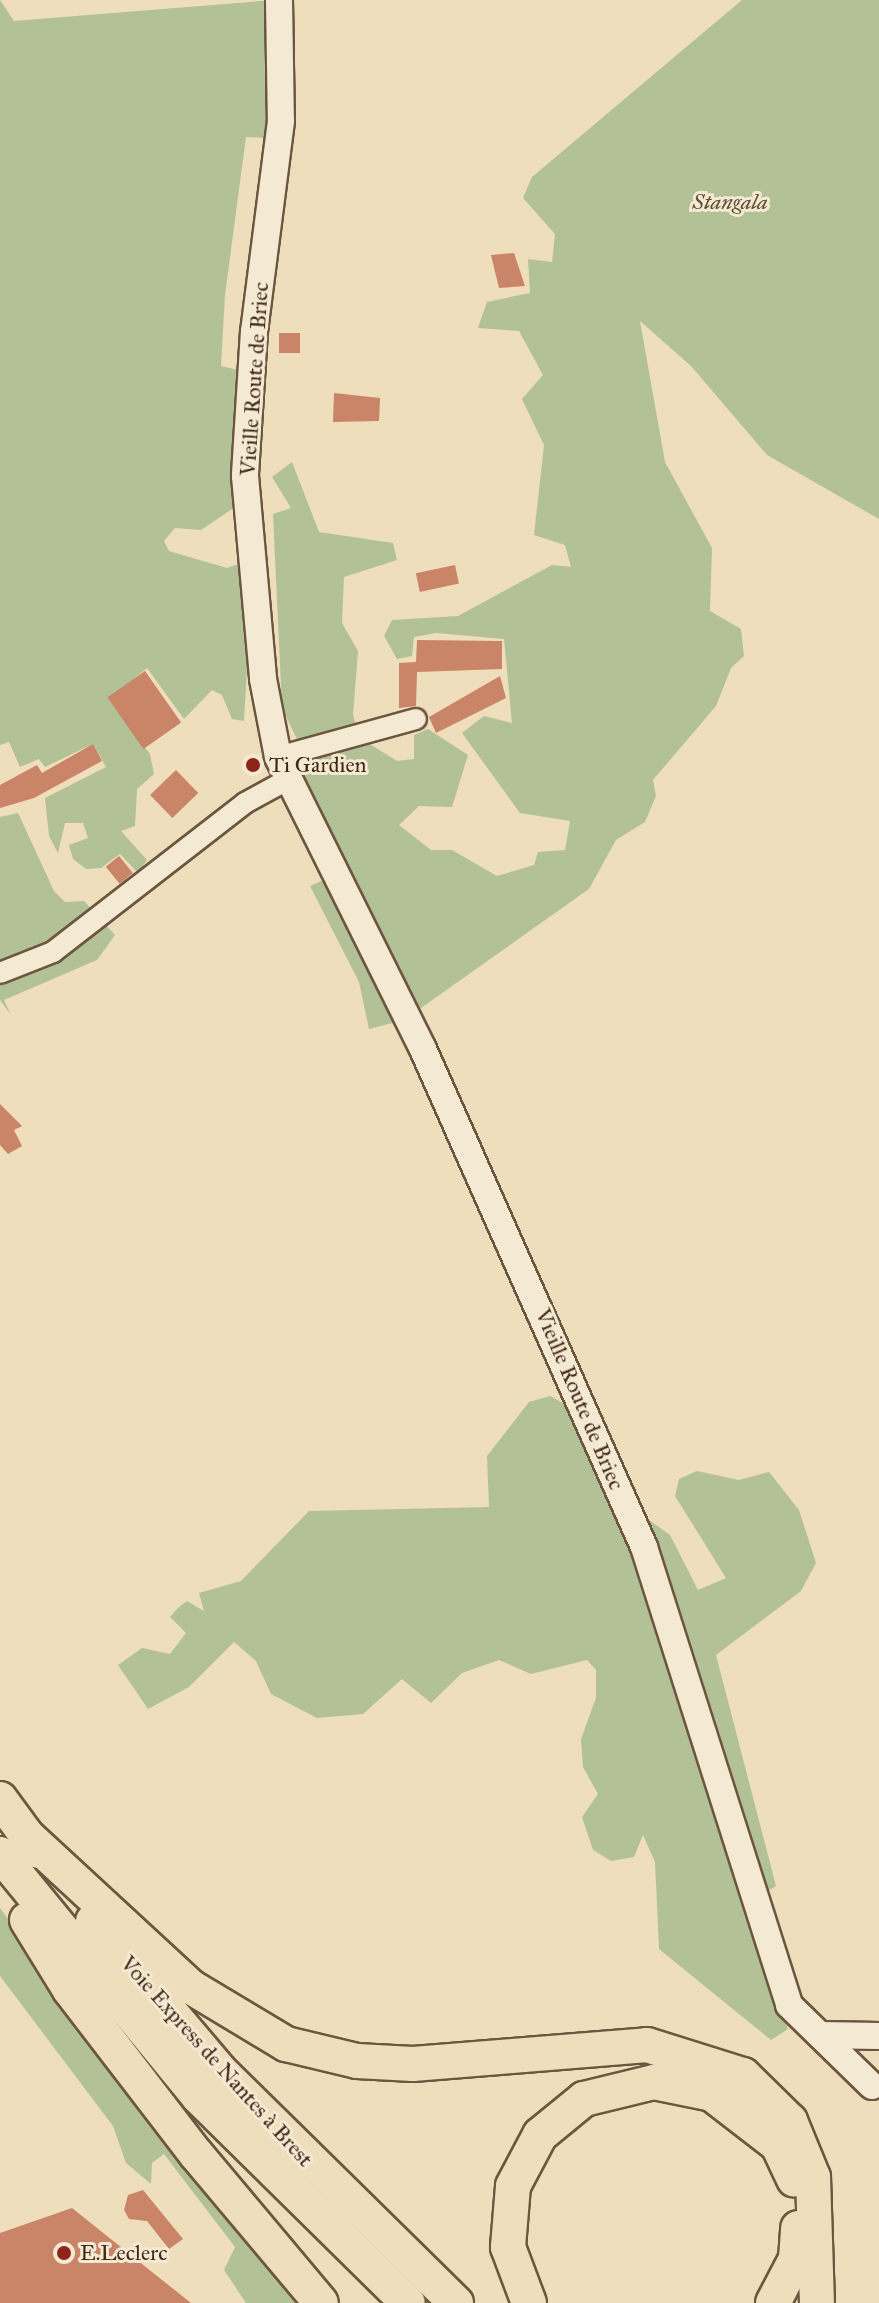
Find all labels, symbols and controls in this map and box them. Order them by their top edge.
park label: Stangala [692,189,768,215]
street label: Vieille Route de Briec [234,281,274,477]
place label: Ti Gardien [269,752,366,778]
marker: Ti Gardien [244,756,262,774]
street label: Vieille Route de Briec [530,1304,630,1494]
street label: Voie Express de Nantes à Brest [115,1950,319,2172]
place label: E.Leclerc [80,2240,168,2266]
marker: E.Leclerc [55,2244,73,2262]

